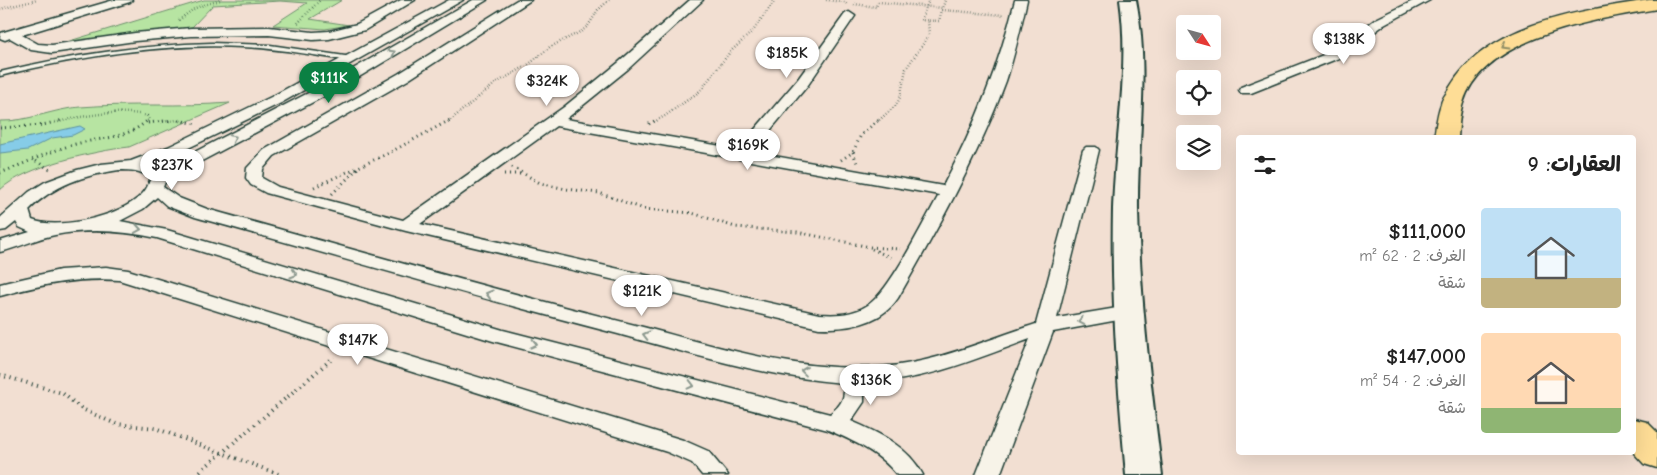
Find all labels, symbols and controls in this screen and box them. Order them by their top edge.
north arrow [1176,15,1221,60]
map controls [1176,15,1221,170]
pin: $138K [1309,22,1379,65]
text: $138K [1323,30,1365,48]
pin: $185K [752,36,822,79]
one-way arrow [1502,39,1511,49]
text: $185K [766,44,808,62]
one-way arrow [386,50,395,60]
pin: $111K [294,62,364,104]
pin: $324K [512,64,582,107]
text: $111K [310,69,348,87]
button: locate [1176,70,1221,115]
text: $324K [526,72,568,90]
button: layers [1176,125,1221,170]
pin: $169K [713,128,783,171]
one-way arrow [228,134,237,144]
text: $169K [727,136,769,154]
pin: $237K [137,148,207,191]
icon: filters [1251,151,1279,179]
text: العقارات: 9 [1528,152,1621,176]
text: $237K [151,156,193,174]
text: $111,000 [1389,219,1466,243]
one-way arrow [134,223,142,233]
icon: home [1521,228,1581,288]
text: الغرف: 2 · 62 m² [1359,247,1466,265]
one-way arrow [289,269,298,279]
pin: $121K [607,274,677,317]
text: شقة [1438,274,1466,292]
text: $121K [622,282,662,300]
one-way arrow [485,290,493,300]
one-way arrow [1077,315,1086,326]
pin: $147K [323,324,393,366]
one-way arrow [641,330,650,341]
text: $147K [338,331,378,349]
one-way arrow [529,338,538,349]
text: $147,000 [1386,344,1466,368]
icon: home [1521,353,1581,413]
pin: $136K [836,364,906,406]
one-way arrow [800,366,809,376]
text: $136K [850,371,892,389]
text: الغرف: 2 · 54 m² [1360,372,1466,390]
one-way arrow [687,379,695,389]
text: شقة [1438,399,1466,417]

